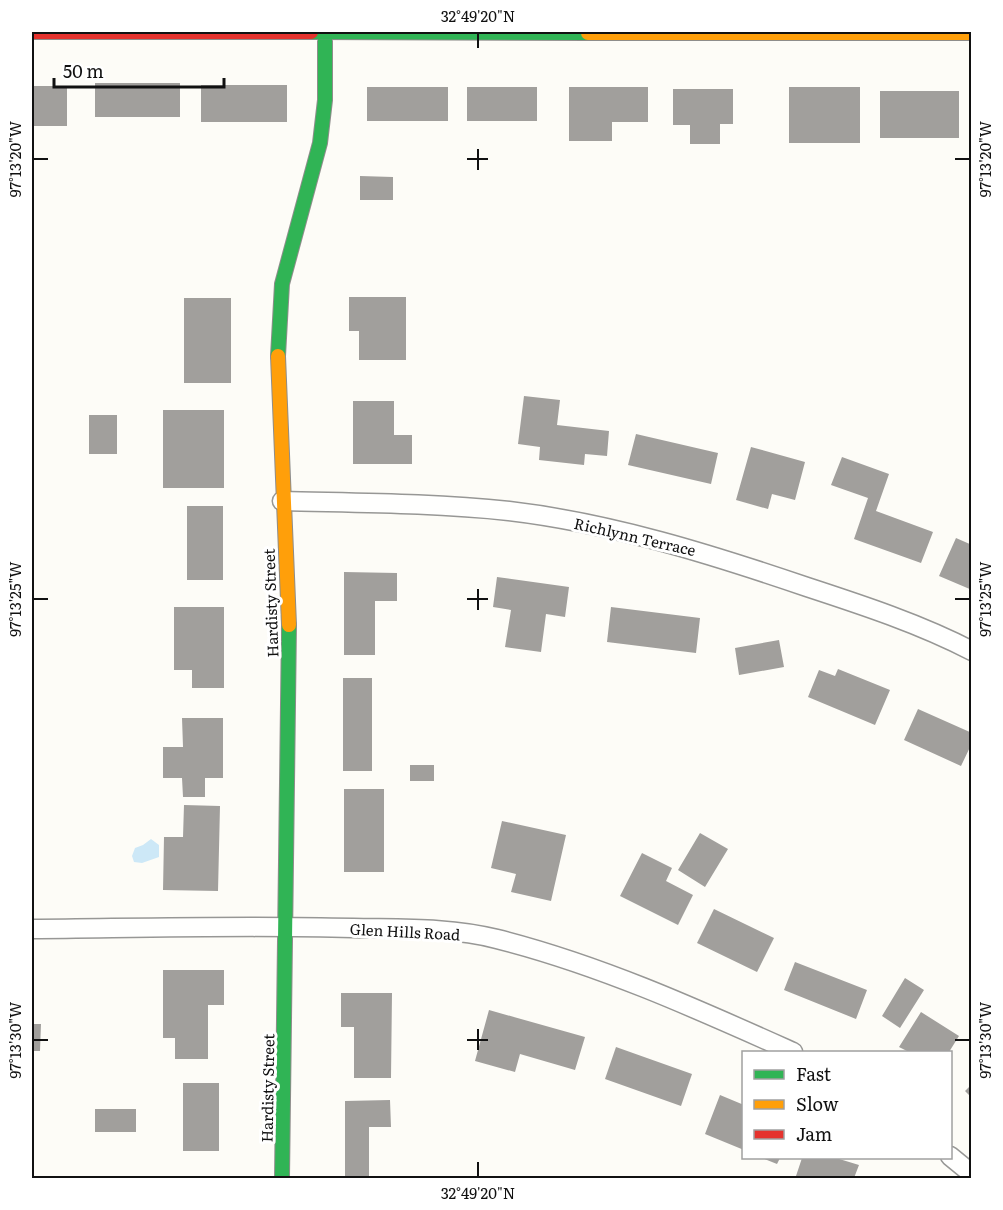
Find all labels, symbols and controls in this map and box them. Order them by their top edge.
text: 32°49'20"N [441,4,515,27]
scale bar [54,51,224,89]
text: 50 m [63,57,104,84]
text: 97°13'20"W [3,120,26,197]
text: 97°13'20"W [973,120,996,197]
street label: Richlynn Terrace [572,511,698,561]
street label: Hardisty Street [257,548,283,658]
text: 97°13'25"W [3,561,26,637]
text: 97°13'25"W [973,561,996,637]
street label: Glen Hills Road [349,917,461,945]
text: 97°13'30"W [3,1001,26,1078]
text: 97°13'30"W [973,1001,996,1078]
street label: Hardisty Street [255,1033,279,1143]
legend [742,1051,952,1159]
text: Fast [796,1060,832,1087]
text: Slow [796,1090,839,1117]
text: Jam [796,1120,832,1147]
text: 32°49'20"N [441,1181,515,1204]

